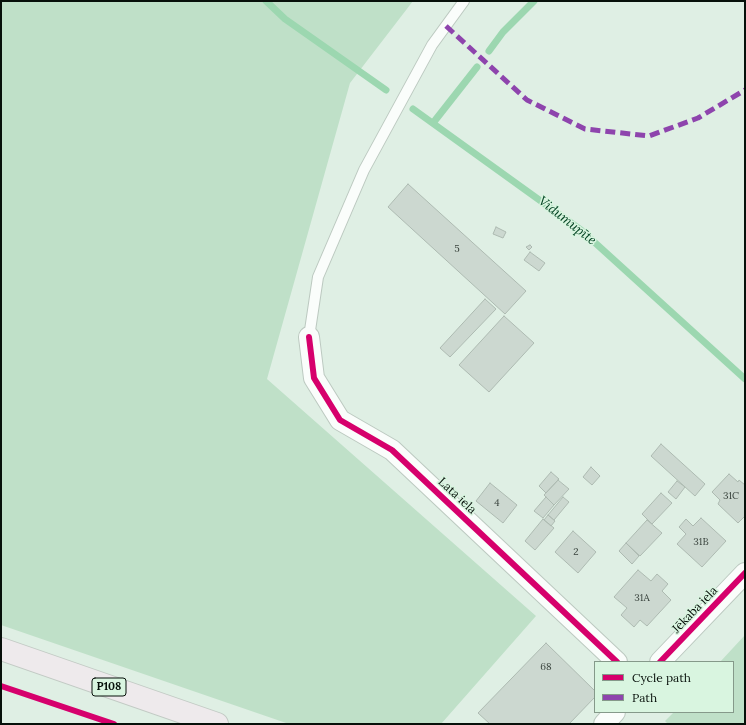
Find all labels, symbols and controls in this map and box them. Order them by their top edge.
water label: Vidumupīte [535,194,599,248]
house number: 5 [454,243,460,255]
street label: Lata iela [435,475,479,517]
house number: 31C [723,490,739,502]
house number: 4 [494,497,500,509]
house number: 31B [693,536,709,548]
house number: 2 [573,546,579,558]
street label: Jēkaba iela [669,584,721,636]
house number: 31A [634,592,650,604]
house number: 68 [540,661,552,673]
legend [594,661,734,713]
text: Cycle path [632,670,691,685]
road number: P108 [92,678,126,696]
text: Path [632,690,657,705]

